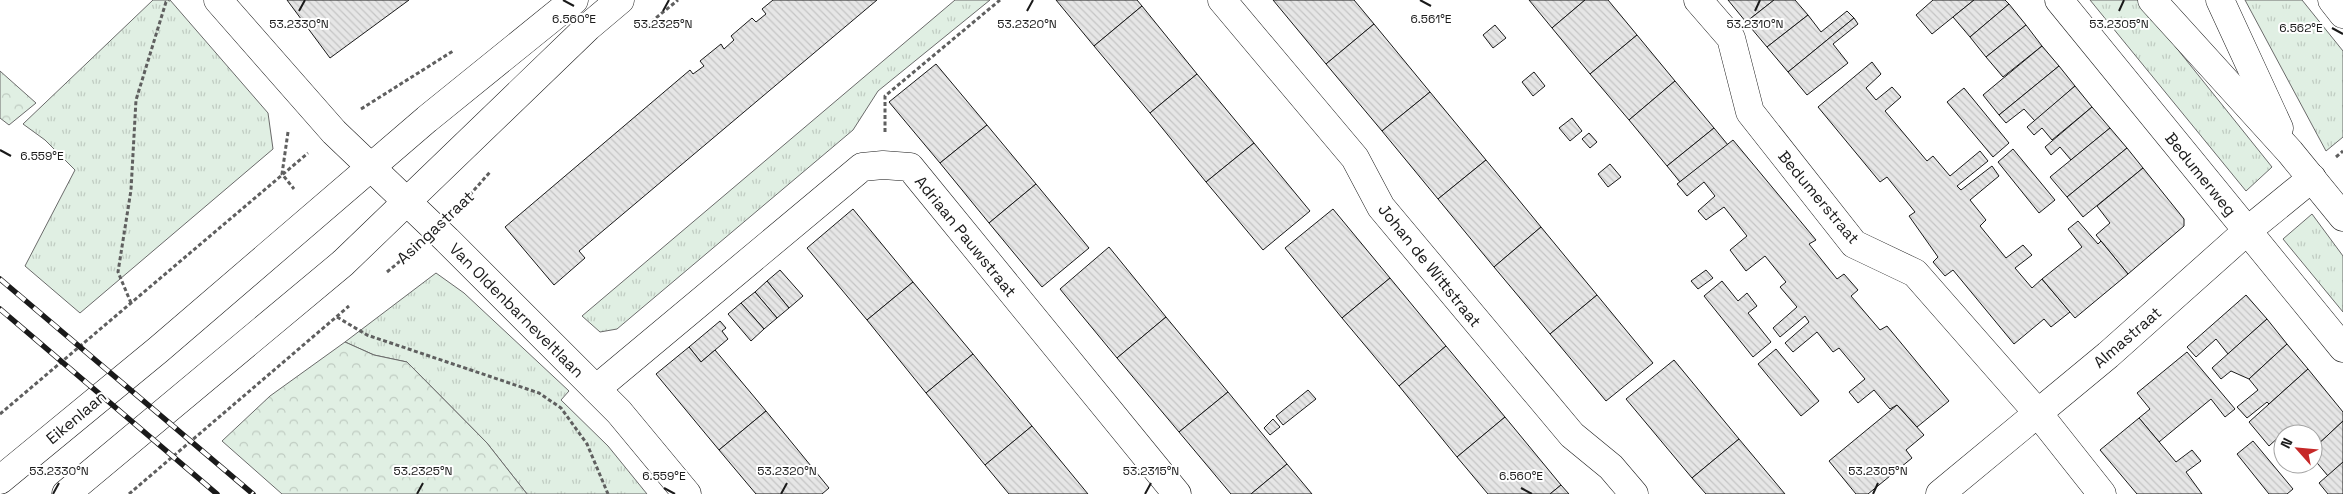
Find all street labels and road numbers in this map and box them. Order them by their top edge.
street label: Bedumerweg [2160,128,2241,220]
street label: Bedumerstraat [1773,146,1864,248]
street label: Adriaan Pauwstraat [910,171,1021,301]
street label: Asingastraat [392,186,478,269]
street label: Johan de Wittstraat [1373,199,1486,331]
street label: Van Oldenbarneveltlaan [445,238,589,382]
street label: Almastraat [2089,302,2166,373]
street label: Eikenlaan [42,386,111,449]

